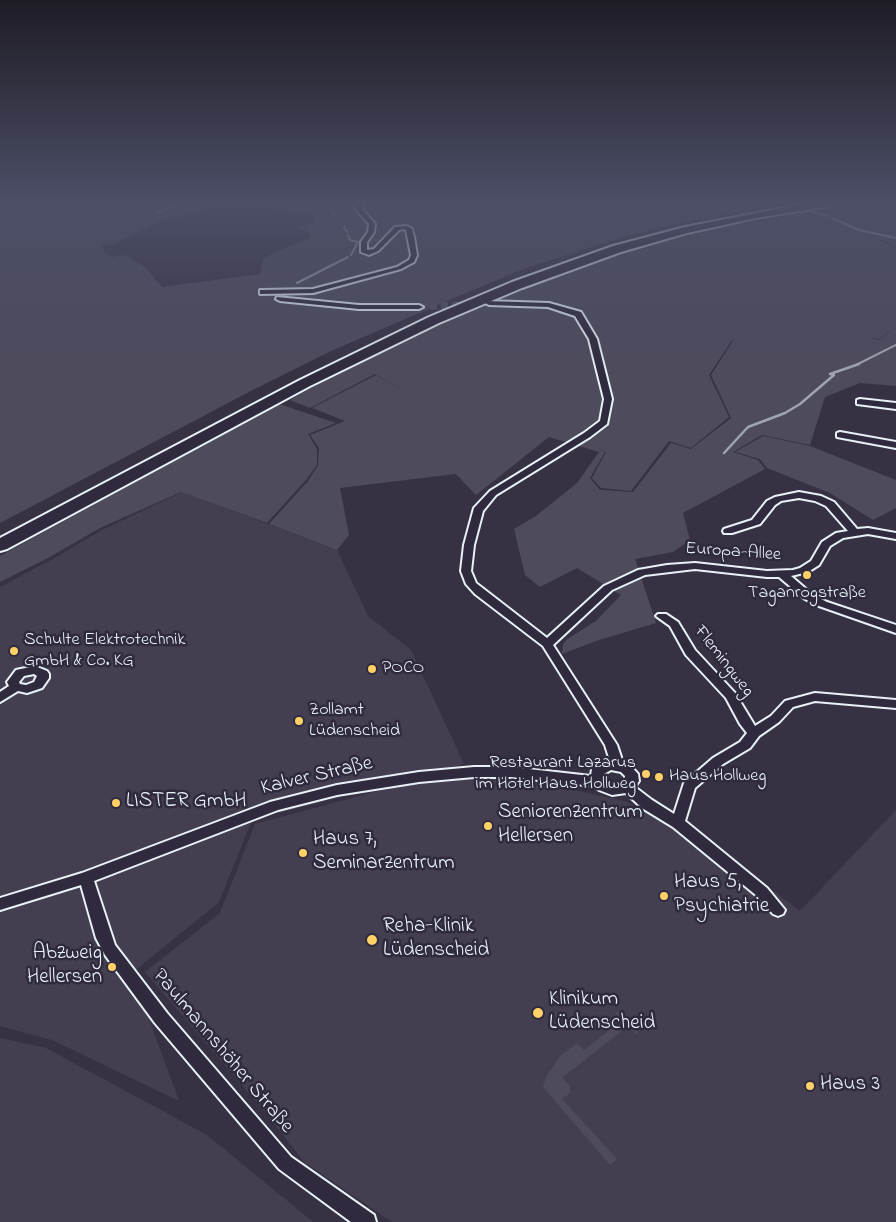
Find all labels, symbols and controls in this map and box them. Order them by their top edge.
street label: Europa-Allee [685,539,781,567]
marker: Taganrogstraße [801,569,813,581]
place label: Taganrogstraße [748,583,866,605]
street label: Flemingweg [688,622,758,702]
place label: Schulte Elektrotechnik GmbH & Co. KG [24,630,185,672]
marker: Schulte Elektrotechnik GmbH & Co. KG [8,645,20,657]
place label: POCO [382,658,424,680]
marker: POCO [366,663,378,675]
place label: Zollamt Lüdenscheid [309,700,400,742]
marker: Zollamt Lüdenscheid [293,715,305,727]
street label: Kalver Straße [259,752,375,802]
place label: Restaurant Lazarus im Hotel Haus Hollweg [475,753,636,796]
place label: Haus Hollweg [669,766,766,788]
marker: Restaurant Lazarus im Hotel Haus Hollweg [640,768,652,780]
marker: Haus Hollweg [653,771,665,783]
place label: LISTER GmbH [126,790,247,816]
marker: LISTER GmbH [110,797,122,809]
place label: Seniorenzentrum Hellersen [498,801,643,851]
marker: Seniorenzentrum Hellersen [482,820,494,832]
place label: Haus 7, Seminarzentrum [313,828,455,878]
marker: Haus 7, Seminarzentrum [297,847,309,859]
place label: Haus 5, Psychiatrie [674,871,769,921]
marker: Haus 5, Psychiatrie [658,890,670,902]
place label: Reha-Klinik Lüdenscheid [383,915,489,965]
marker: Reha-Klinik Lüdenscheid [365,933,379,947]
place label: Abzweig Hellersen [27,942,102,992]
marker: Abzweig Hellersen [106,961,118,973]
street label: Paulmannshöher Straße [146,965,298,1139]
place label: Klinikum Lüdenscheid [549,988,655,1038]
marker: Klinikum Lüdenscheid [531,1006,545,1020]
place label: Haus 3 [820,1073,880,1099]
marker: Haus 3 [804,1080,816,1092]

